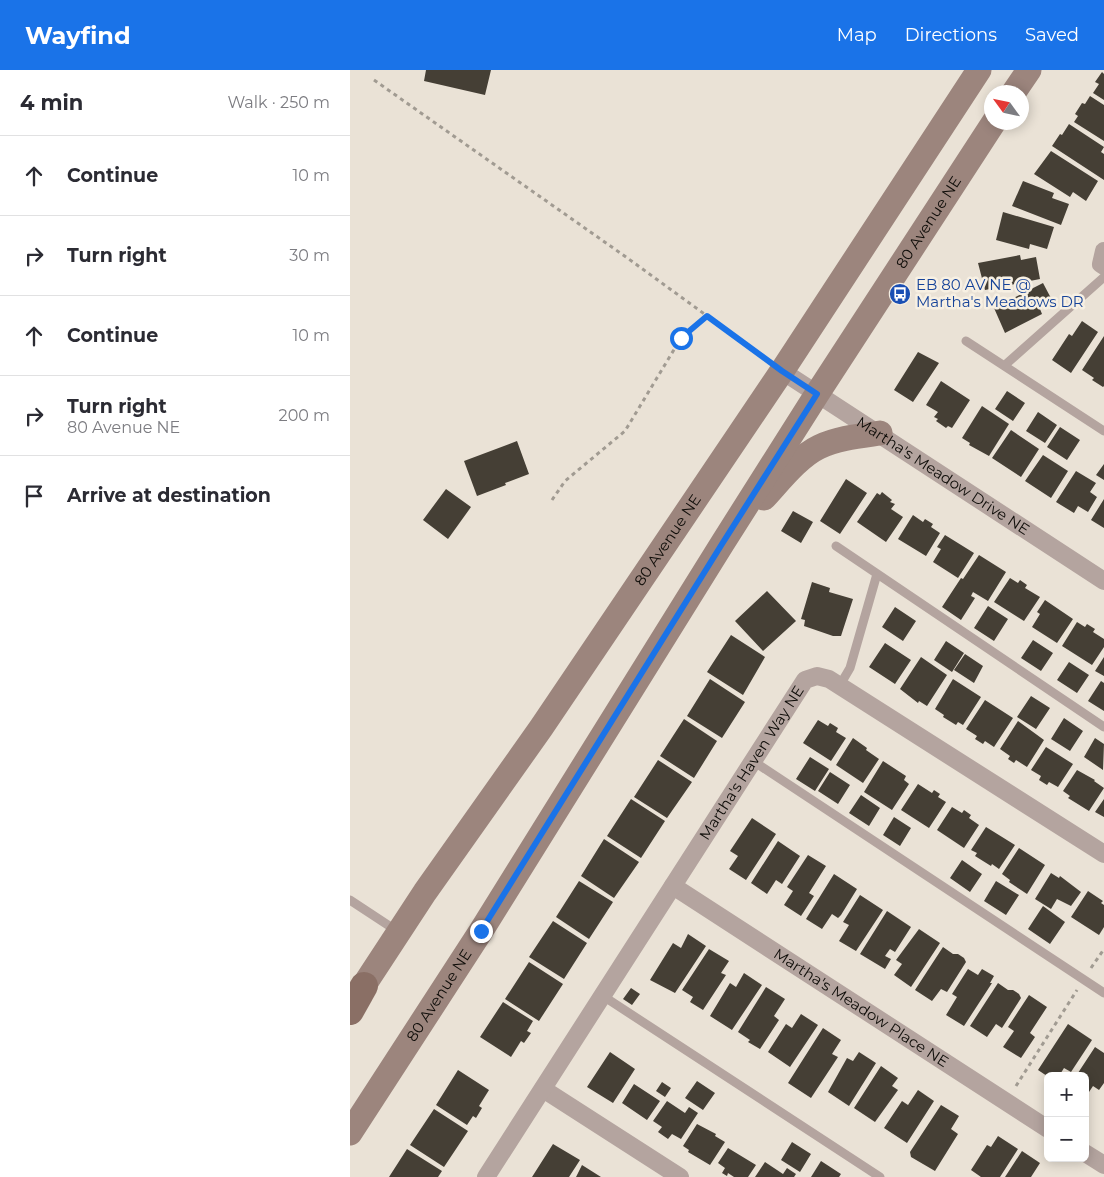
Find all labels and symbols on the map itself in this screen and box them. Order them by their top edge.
north arrow [984,85,1029,130]
street label: 80 Avenue NE [891,172,965,272]
place label: EB 80 AV NE @ Martha's Meadows DR [916,275,1084,311]
bus stop icon: EB 80 AV NE @ Martha's Meadows DR [888,282,912,306]
route start [670,327,693,350]
street label: Martha's Meadow Drive NE [853,412,1033,539]
street label: 80 Avenue NE [630,491,705,589]
street label: Martha's Haven Way NE [695,682,808,843]
route end [470,920,493,943]
street label: Martha's Meadow Place NE [770,944,952,1071]
street label: 80 Avenue NE [402,945,476,1045]

